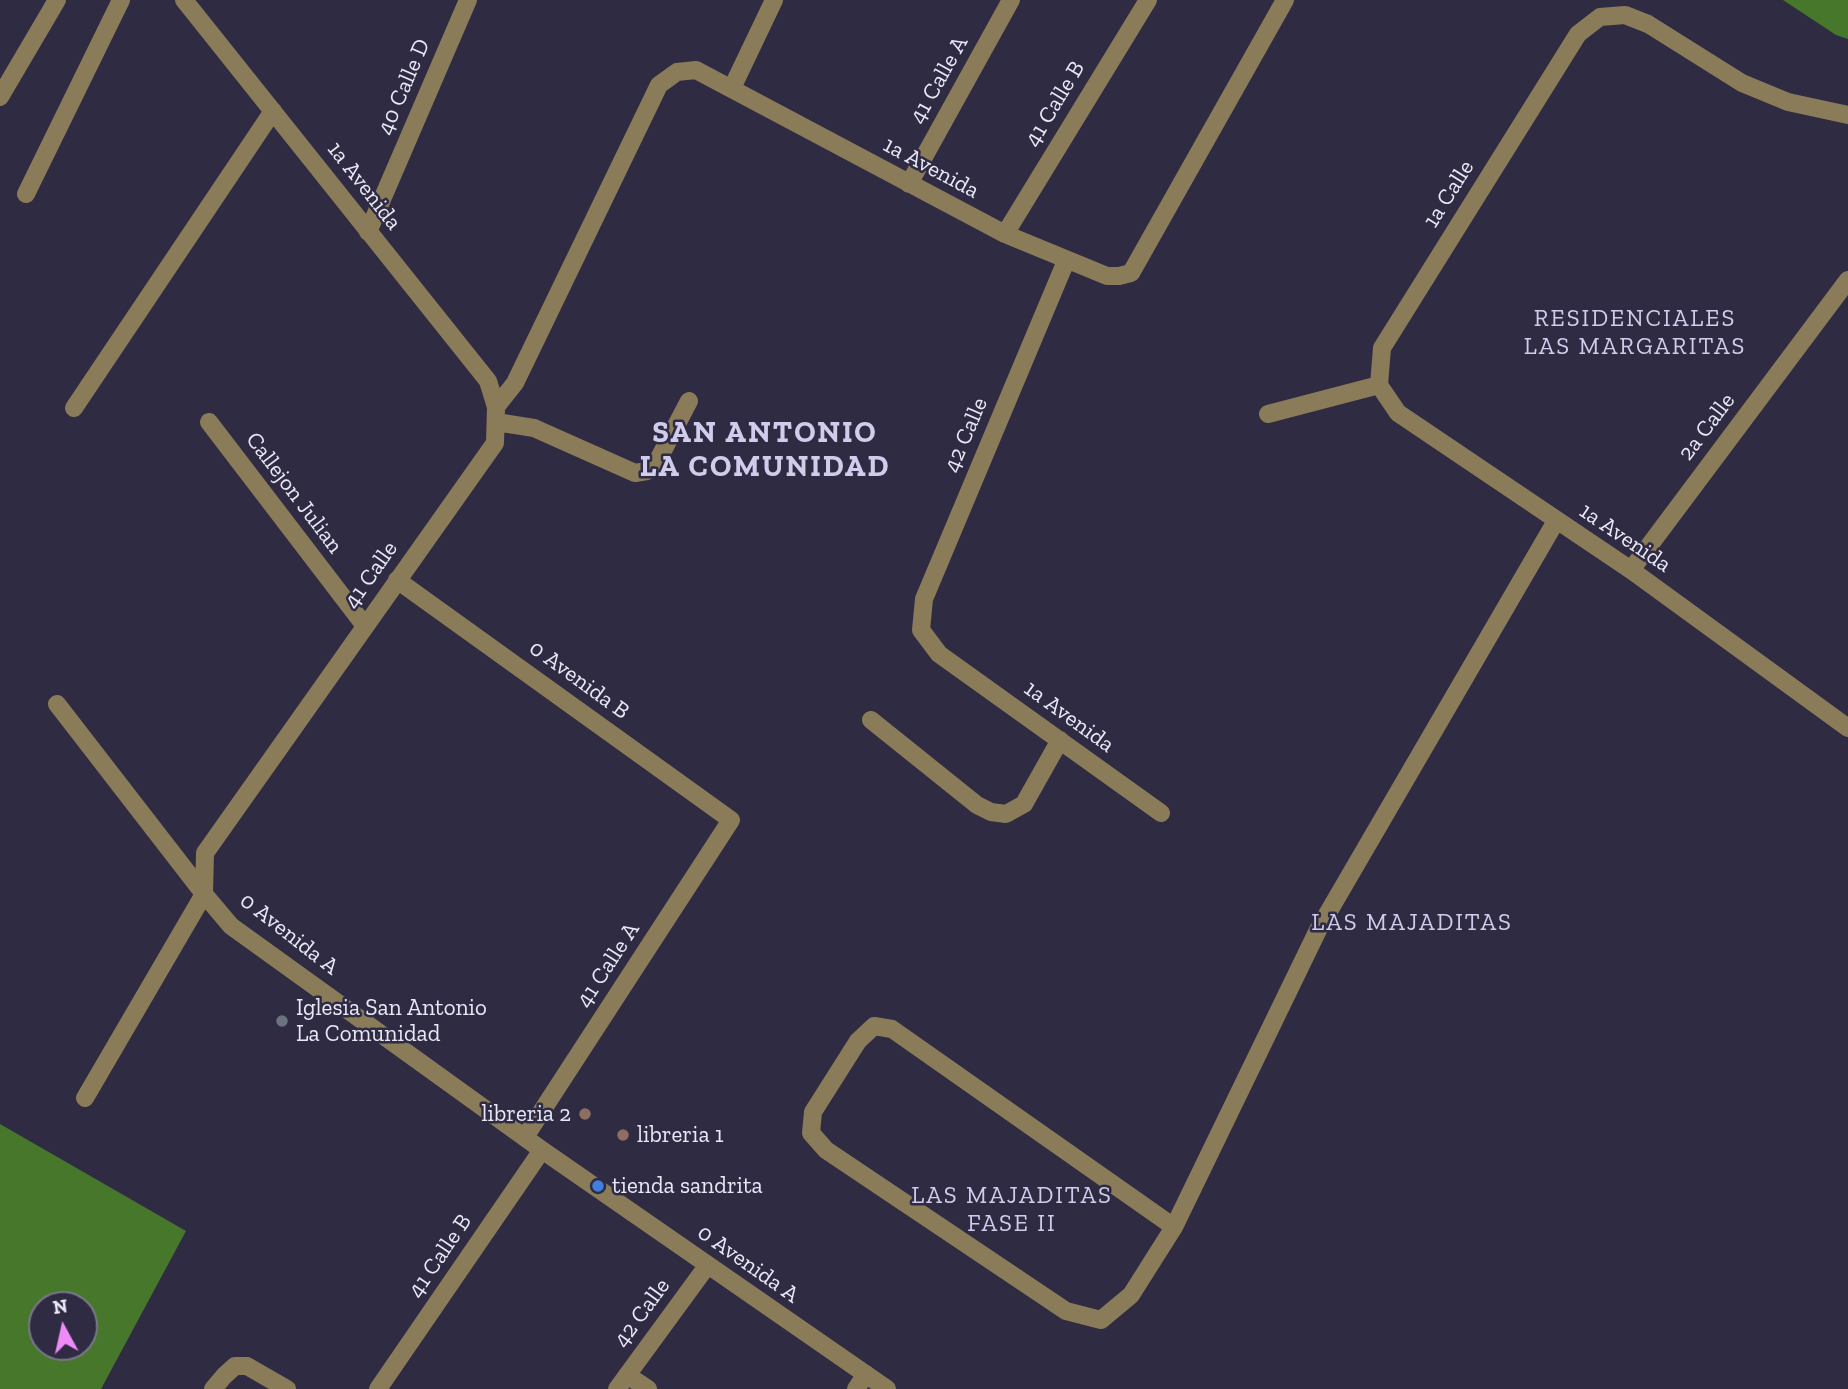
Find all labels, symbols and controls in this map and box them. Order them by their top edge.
street label: 41 Calle A [904,31,974,129]
street label: 40 Calle D [372,35,436,139]
street label: 41 Calle B [1019,56,1091,152]
street label: 1a Avenida [878,131,984,205]
street label: 1a Avenida [321,136,407,236]
street label: 1a Calle [1418,155,1480,233]
district label: RESIDENCIALES LAS MARGARITAS [1525,305,1745,361]
street label: 2a Calle [1673,388,1741,466]
street label: 42 Calle [938,393,994,477]
district label: SAN ANTONIO LA COMUNIDAD [641,415,889,485]
street label: Callejon Julian [239,427,349,559]
street label: 1a Avenida [1574,497,1676,579]
street label: 41 Calle [338,536,404,614]
street label: 0 Avenida B [524,634,634,726]
street label: 1a Avenida [1019,675,1119,759]
street label: 0 Avenida A [234,887,344,981]
district label: LAS MAJADITAS [1313,909,1511,937]
street label: 41 Calle A [570,917,646,1013]
place label: Iglesia San Antonio La Comunidad [296,994,487,1048]
marker: Iglesia San Antonio La Comunidad [274,1013,290,1029]
place label: libreria 2 [481,1100,571,1128]
marker: libreria 2 [577,1106,593,1122]
place label: libreria 1 [637,1121,724,1149]
marker: libreria 1 [615,1127,631,1143]
place label: tienda sandrita [612,1172,763,1200]
marker: tienda sandrita [590,1178,606,1194]
district label: LAS MAJADITAS FASE II [913,1182,1111,1238]
street label: 41 Calle B [402,1209,478,1303]
street label: 0 Avenida A [692,1219,804,1309]
street label: 42 Calle [608,1273,676,1353]
north arrow [28,1291,98,1361]
text: N [52,1294,69,1319]

